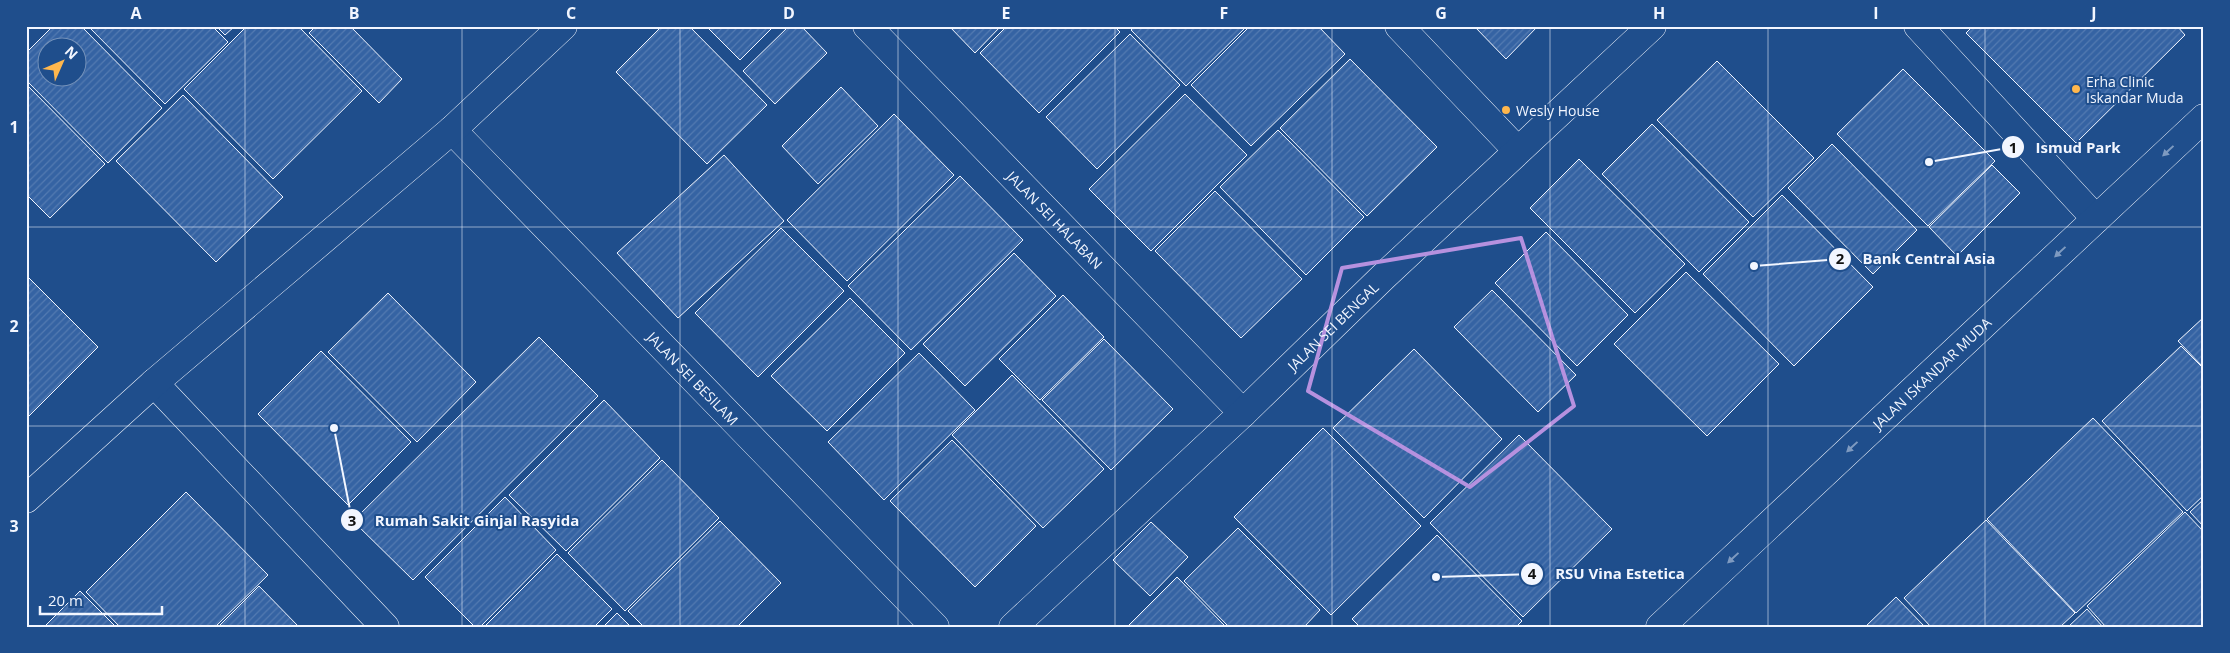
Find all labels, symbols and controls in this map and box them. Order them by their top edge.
text: A [130,2,142,24]
text: B [349,2,359,24]
text: C [566,2,576,24]
text: D [783,2,795,24]
text: E [1002,2,1011,24]
text: F [1220,2,1228,24]
text: G [1435,2,1447,24]
text: H [1653,2,1665,24]
text: I [1873,2,1879,24]
text: J [2089,2,2097,24]
north arrow [38,38,88,88]
text: N [61,42,82,63]
place label: Erha Clinic Iskandar Muda [2086,72,2184,107]
marker: Erha Clinic Iskandar Muda [2070,83,2082,95]
place label: Wesly House [1516,101,1600,120]
marker: Wesly House [1500,104,1512,116]
text: 1 [9,116,19,138]
callout: Ismud Park [2001,132,2131,162]
text: 1 [2009,137,2017,157]
text: Ismud Park [2036,137,2121,157]
one-way arrow [2162,145,2174,157]
street label: JALAN SEI HALABAN [1002,165,1107,273]
callout: Bank Central Asia [1827,244,2005,274]
one-way arrow [2055,246,2067,258]
text: 2 [1836,248,1845,268]
text: Bank Central Asia [1863,248,1995,268]
street label: JALAN SEI BENGAL [1282,277,1382,376]
street label: JALAN ISKANDAR MUDA [1867,313,1995,434]
text: 2 [9,315,19,337]
street label: JALAN SEI BESILAM [642,326,743,429]
one-way arrow [1847,441,1859,453]
callout: Rumah Sakit Ginjal Rasyida [339,505,589,535]
text: 3 [348,510,356,530]
text: Rumah Sakit Ginjal Rasyida [375,510,579,530]
text: 3 [9,515,19,537]
one-way arrow [1728,552,1740,564]
callout: RSU Vina Estetica [1520,559,1694,589]
text: 4 [1528,563,1537,583]
text: RSU Vina Estetica [1555,563,1685,583]
scale bar [40,583,162,615]
text: 20 m [48,590,83,610]

